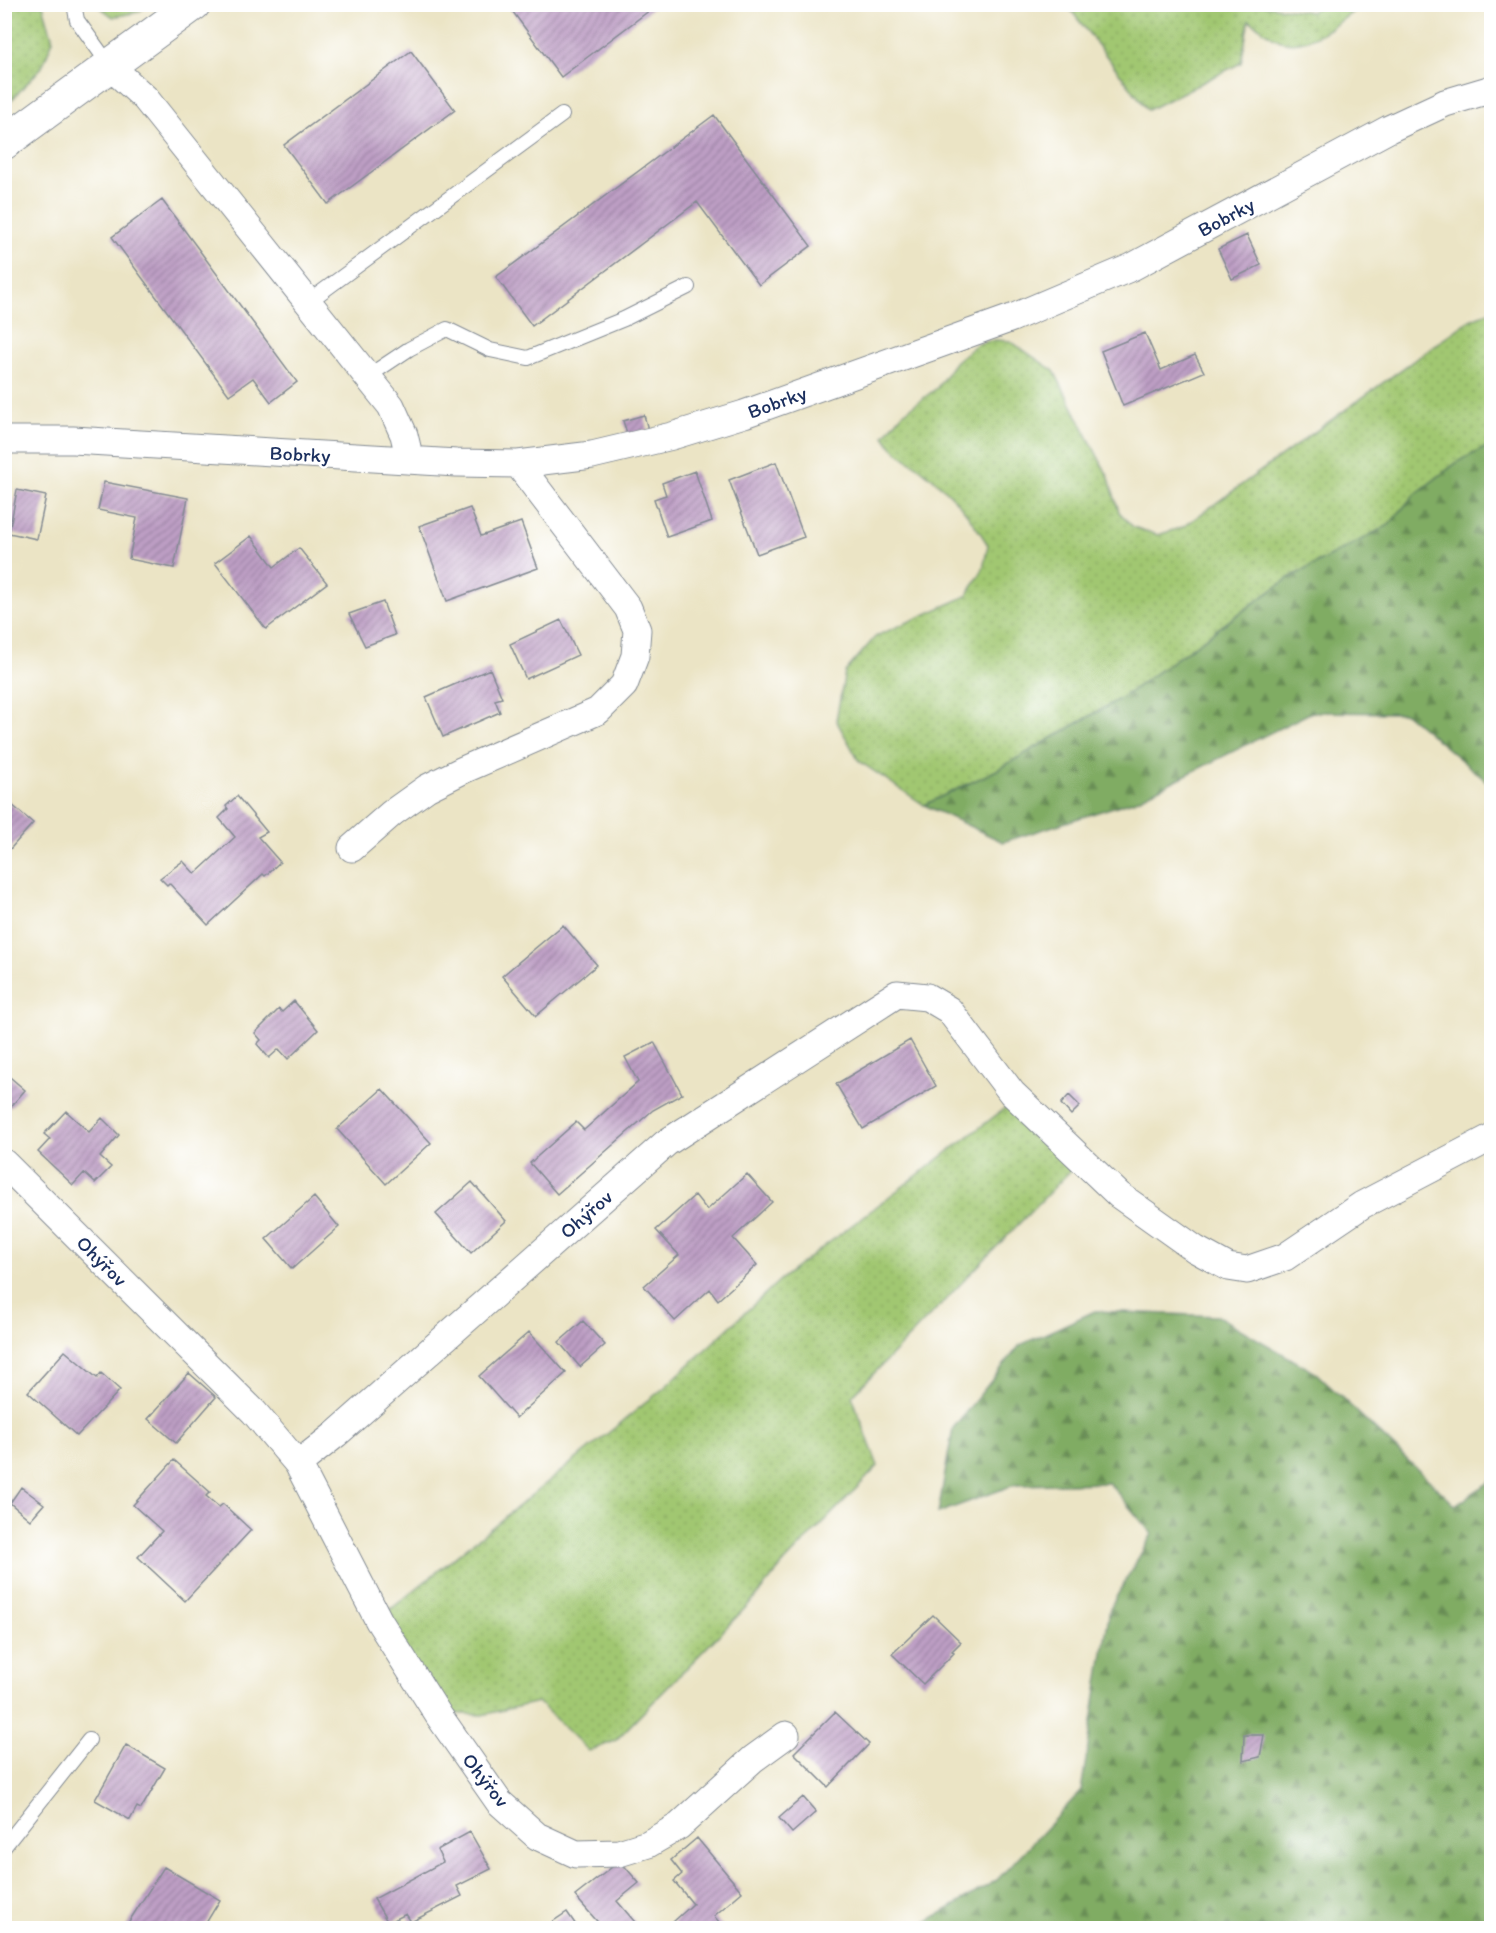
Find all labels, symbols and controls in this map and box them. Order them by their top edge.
street label: Bobrky [1194,192,1259,242]
street label: Bobrky [744,380,810,424]
street label: Bobrky [269,440,332,468]
street label: Ohýřov [555,1185,617,1243]
street label: Ohýřov [72,1231,132,1291]
street label: Ohýřov [457,1748,515,1812]

